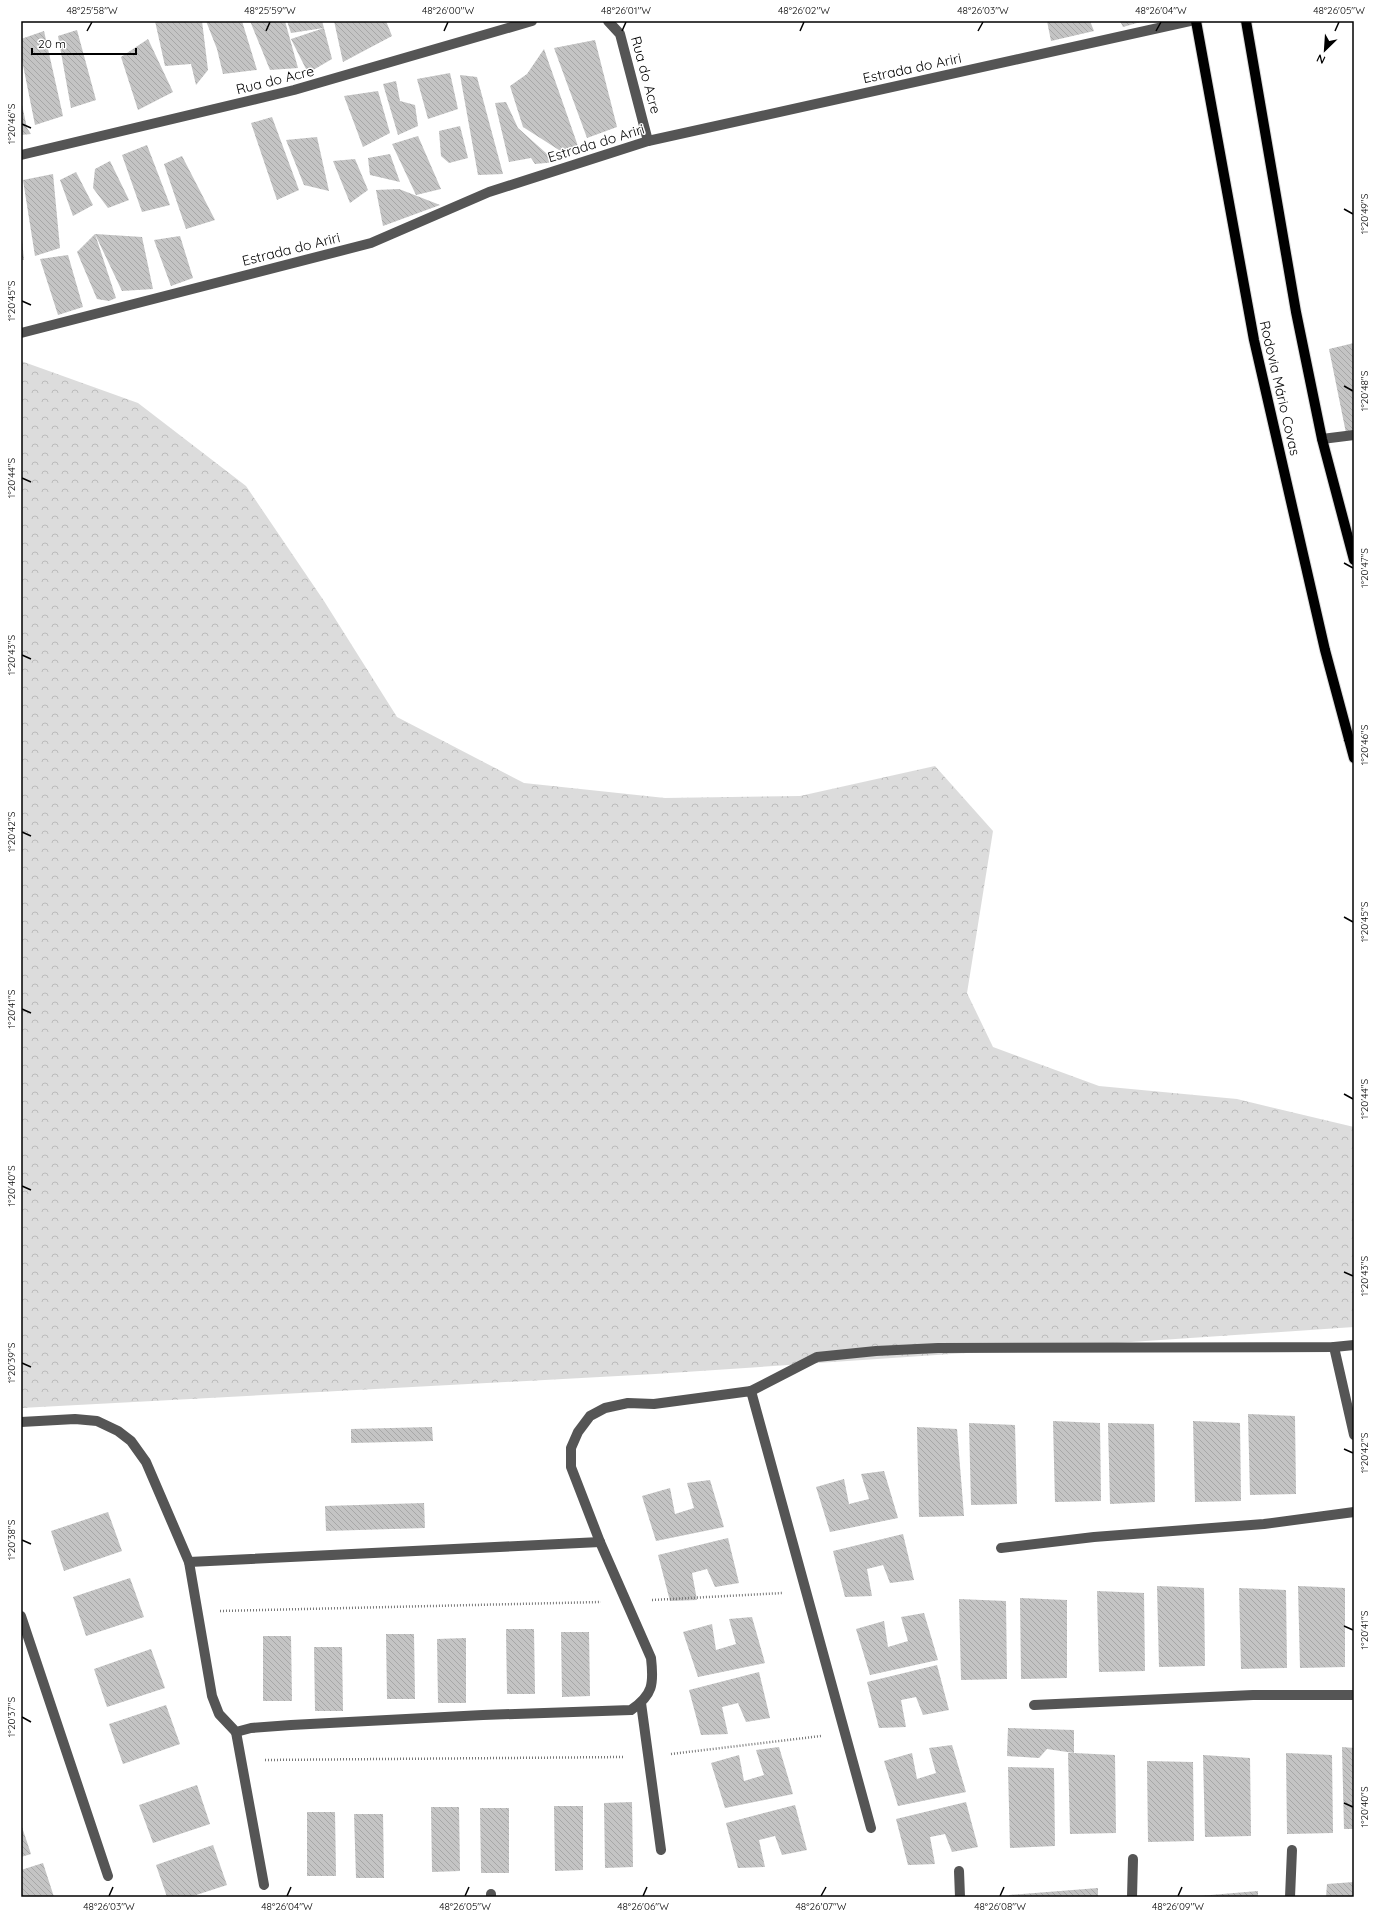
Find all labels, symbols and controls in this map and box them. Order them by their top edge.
text: 48°25'58"W [66,4,118,17]
text: 48°25'59"W [244,4,296,17]
text: 48°26'00"W [422,4,474,17]
text: 48°26'01"W [601,4,651,17]
text: 48°26'02"W [778,4,830,17]
text: 48°26'03"W [957,4,1009,17]
text: 48°26'04"W [1135,4,1187,17]
text: 48°26'05"W [1313,4,1365,17]
scale bar [32,30,136,56]
north arrow [1305,30,1345,70]
street label: Rua do Acre [627,34,665,116]
text: 20 m [38,36,66,51]
street label: Estrada do Ariri [861,49,963,87]
text: N [1314,51,1327,67]
street label: Rua do Acre [234,62,316,98]
text: 1°20'46"S [5,103,18,144]
street label: Estrada do Ariri [545,120,647,166]
text: 1°20'49"S [1358,193,1371,234]
street label: Estrada do Ariri [240,228,342,270]
text: 1°20'45"S [5,280,18,321]
street label: Rodovia Mário Covas [1256,319,1304,457]
text: 1°20'48"S [1358,370,1371,411]
text: 1°20'44"S [5,457,18,498]
text: 1°20'47"S [1358,548,1371,588]
text: 1°20'43"S [5,634,18,675]
text: 1°20'46"S [1358,724,1371,765]
text: 1°20'42"S [5,811,18,852]
text: 1°20'45"S [1358,901,1371,942]
text: 1°20'41"S [5,989,18,1028]
text: 1°20'44"S [1358,1078,1371,1119]
text: 1°20'40"S [5,1165,18,1207]
text: 1°20'43"S [1358,1255,1371,1296]
text: 1°20'39"S [5,1342,18,1383]
text: 1°20'42"S [1358,1432,1371,1473]
text: 1°20'38"S [5,1519,18,1560]
text: 1°20'41"S [1358,1610,1371,1649]
text: 1°20'37"S [5,1696,18,1737]
text: 1°20'40"S [1358,1786,1371,1828]
text: 48°26'03"W [83,1900,135,1913]
text: 48°26'04"W [261,1900,313,1913]
text: 48°26'05"W [439,1900,491,1913]
text: 48°26'06"W [617,1900,669,1913]
text: 48°26'07"W [796,1900,847,1913]
text: 48°26'08"W [974,1900,1026,1913]
text: 48°26'09"W [1152,1900,1204,1913]

